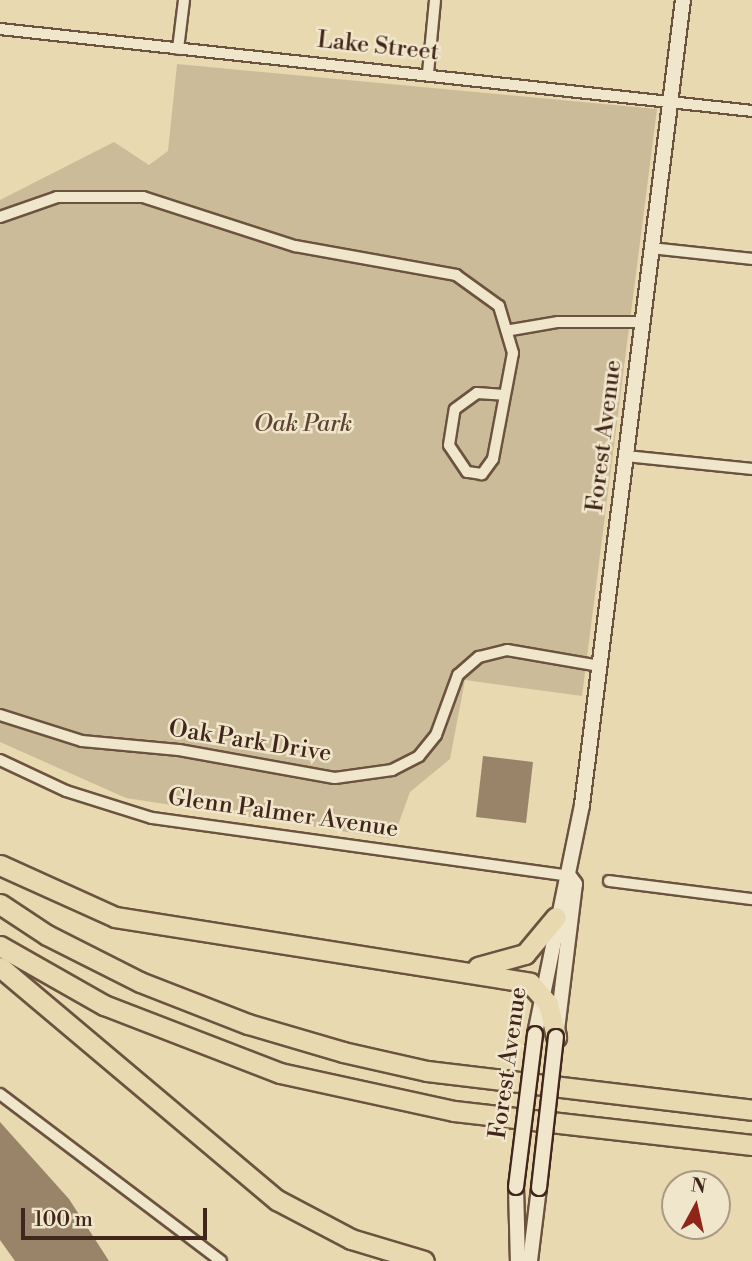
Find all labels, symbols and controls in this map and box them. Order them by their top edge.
street label: Lake Street [316,26,440,68]
street label: Forest Avenue [581,358,629,514]
park label: Oak Park [254,411,352,439]
street label: Oak Park Drive [167,715,333,769]
street label: Glenn Palmer Avenue [166,784,400,844]
street label: Forest Avenue [484,985,534,1141]
north arrow [661,1170,731,1240]
text: N [690,1173,708,1199]
scale bar [24,1194,210,1238]
text: 100 m [34,1207,93,1233]

